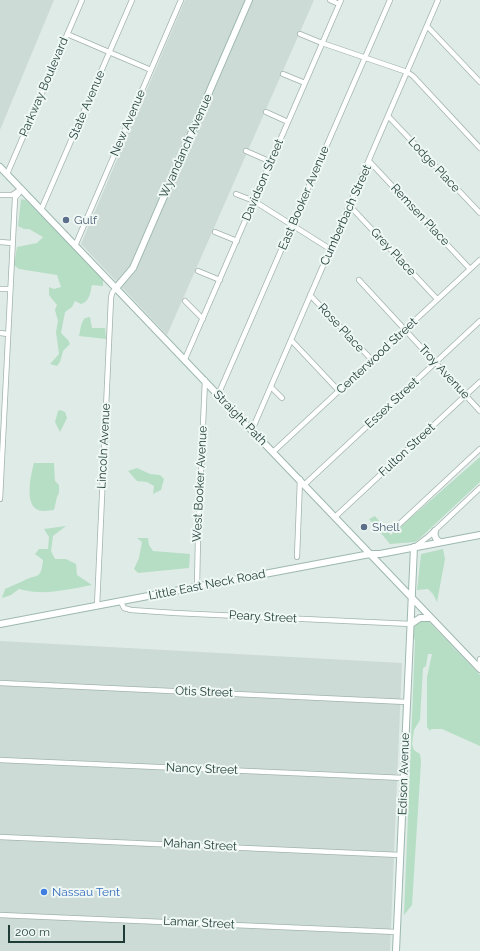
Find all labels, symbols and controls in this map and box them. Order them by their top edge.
street label: Parkway Boulevard [17,35,71,139]
street label: State Avenue [66,68,108,142]
street label: New Avenue [108,88,148,158]
street label: Wyandanch Avenue [157,92,215,200]
street label: Lodge Place [405,135,463,195]
street label: Davidson Street [239,137,287,223]
street label: East Booker Avenue [276,144,332,252]
street label: Cumberbach Street [317,162,375,268]
street label: Remsen Place [388,181,452,249]
place label: Gulf [74,213,97,227]
marker: Gulf [61,215,71,225]
street label: Grey Place [367,225,419,279]
street label: Rose Place [315,301,367,355]
street label: Centerwood Street [334,315,420,397]
street label: Troy Avenue [415,342,473,402]
street label: Essex Street [362,375,422,431]
street label: Straight Path [210,388,270,448]
street label: Lincoln Avenue [95,403,113,489]
street label: Fulton Street [376,420,438,480]
street label: West Booker Avenue [190,426,210,542]
place label: Shell [372,520,400,534]
marker: Shell [359,522,369,532]
street label: Little East Neck Road [147,567,267,603]
street label: Peary Street [229,608,297,626]
street label: Otis Street [175,684,233,700]
street label: Edison Avenue [395,733,413,815]
street label: Nancy Street [166,761,238,777]
street label: Mahan Street [163,836,237,854]
place label: Nassau Tent [52,885,120,899]
marker: Nassau Tent [39,887,49,897]
street label: Lamar Street [163,914,235,932]
scale bar [10,917,127,943]
text: 200 m [15,925,50,939]

